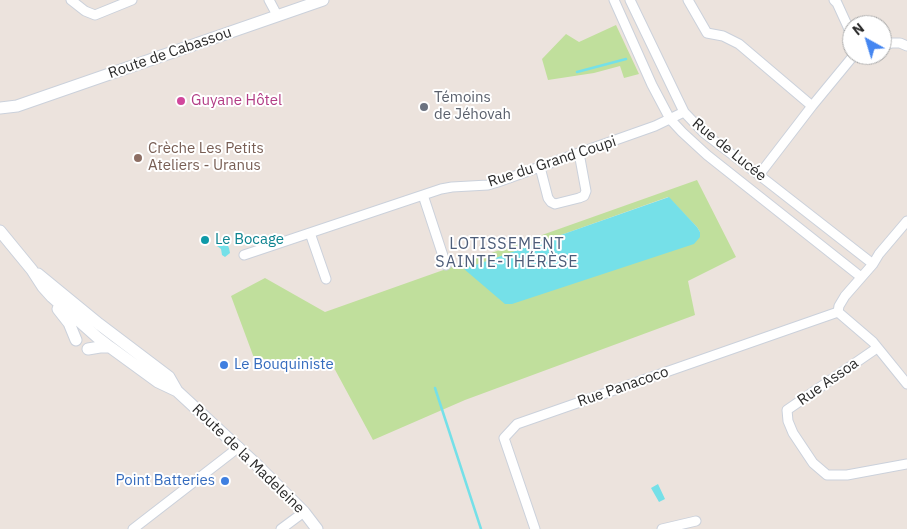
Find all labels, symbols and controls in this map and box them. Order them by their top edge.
north arrow [842,15,892,65]
text: N [849,19,868,39]
street label: Route de Cabassou [106,23,234,83]
place label: Témoins de Jéhovah [434,89,511,124]
place label: Guyane Hôtel [191,92,282,110]
marker: Guyane Hôtel [175,95,187,107]
marker: Témoins de Jéhovah [418,101,430,113]
street label: Rue de Lucée [688,115,770,185]
street label: Rue du Grand Coupi [486,133,618,191]
place label: Crèche Les Petits Ateliers - Uranus [148,140,264,175]
marker: Crèche Les Petits Ateliers - Uranus [132,152,144,164]
place label: Le Bocage [215,231,284,249]
marker: Le Bocage [199,234,211,246]
district label: LOTISSEMENT SAINTE-THÉRÈSE [434,234,580,272]
street label: Rue Assoa [794,354,862,410]
place label: Le Bouquiniste [234,356,334,374]
marker: Le Bouquiniste [218,359,230,371]
street label: Rue Panacoco [575,363,671,411]
street label: Route de la Madeleine [188,401,308,517]
place label: Point Batteries [116,472,215,490]
marker: Point Batteries [219,475,231,487]

